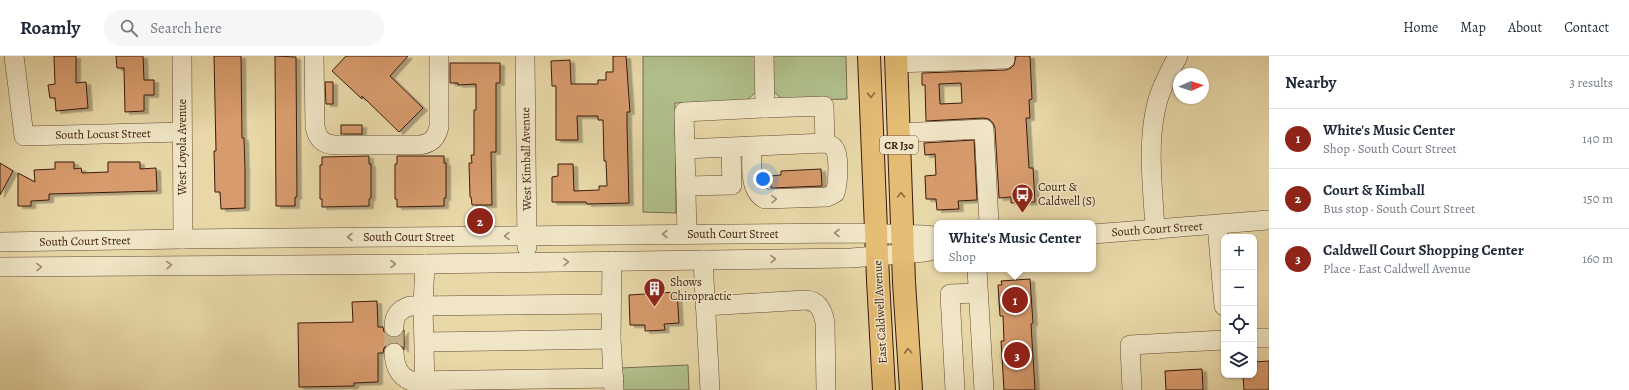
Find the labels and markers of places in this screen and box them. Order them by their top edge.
place label: Court & Caldwell (S) [1038,179,1095,209]
bus stop icon: Court & Caldwell (S) [1009,181,1035,214]
pin: 2 [467,206,493,236]
place label: Shows Chiropractic [670,274,732,304]
building icon: Shows Chiropractic [641,276,667,309]
pin: 1 [1002,285,1028,315]
pin: 3 [1004,340,1030,370]

